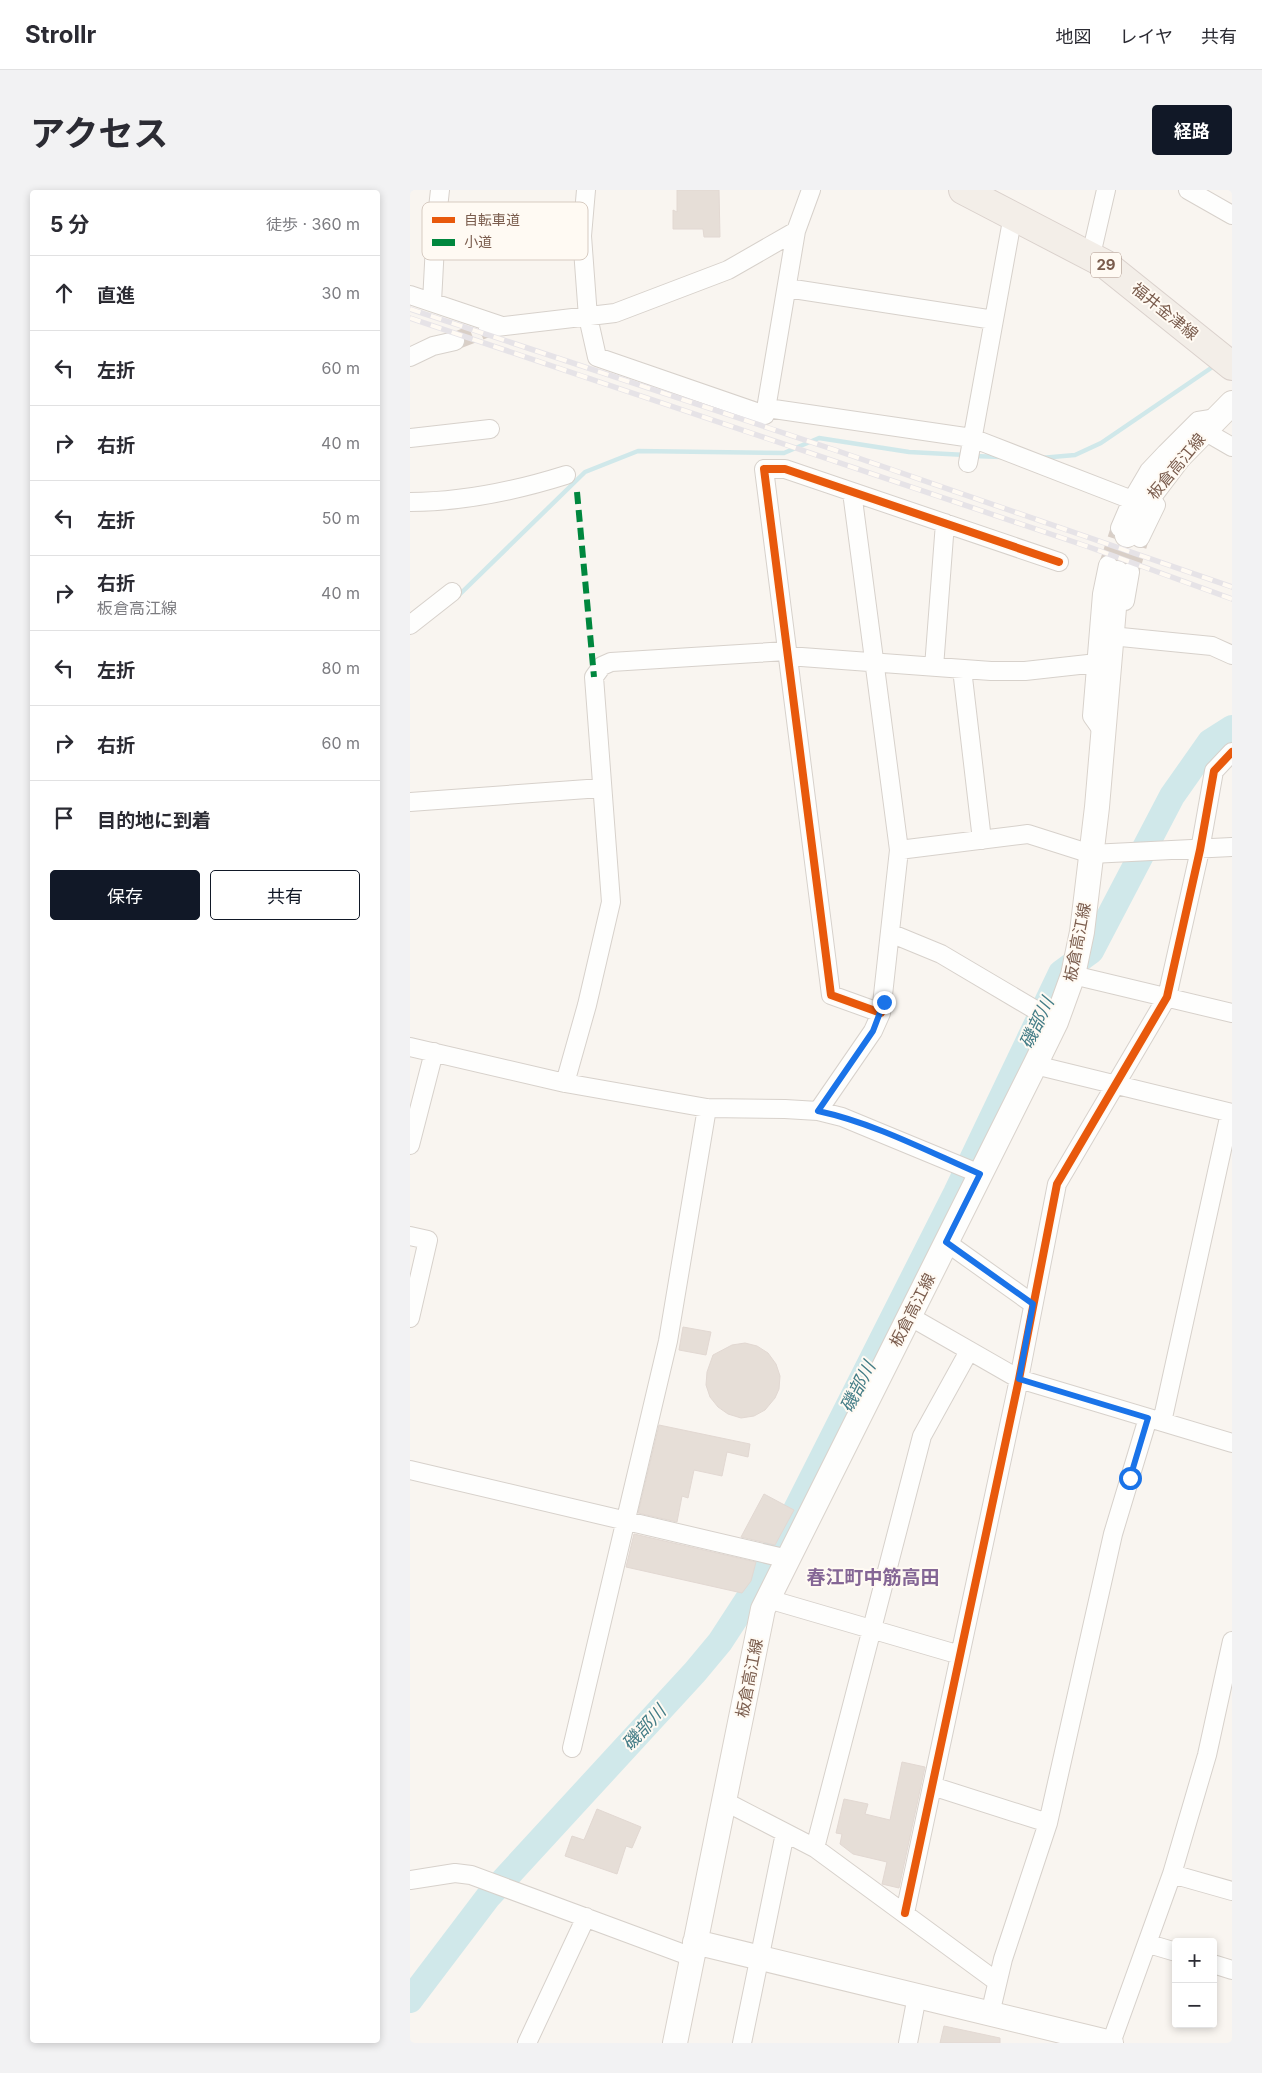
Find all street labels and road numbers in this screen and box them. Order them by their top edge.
road number: 29 [1091,252,1121,278]
street label: 福井金津線 [1128,278,1202,344]
street label: 板倉高江線 [1143,429,1209,503]
street label: 板倉高江線 [1060,901,1094,983]
street label: 板倉高江線 [885,1270,939,1350]
street label: 板倉高江線 [732,1637,766,1719]

